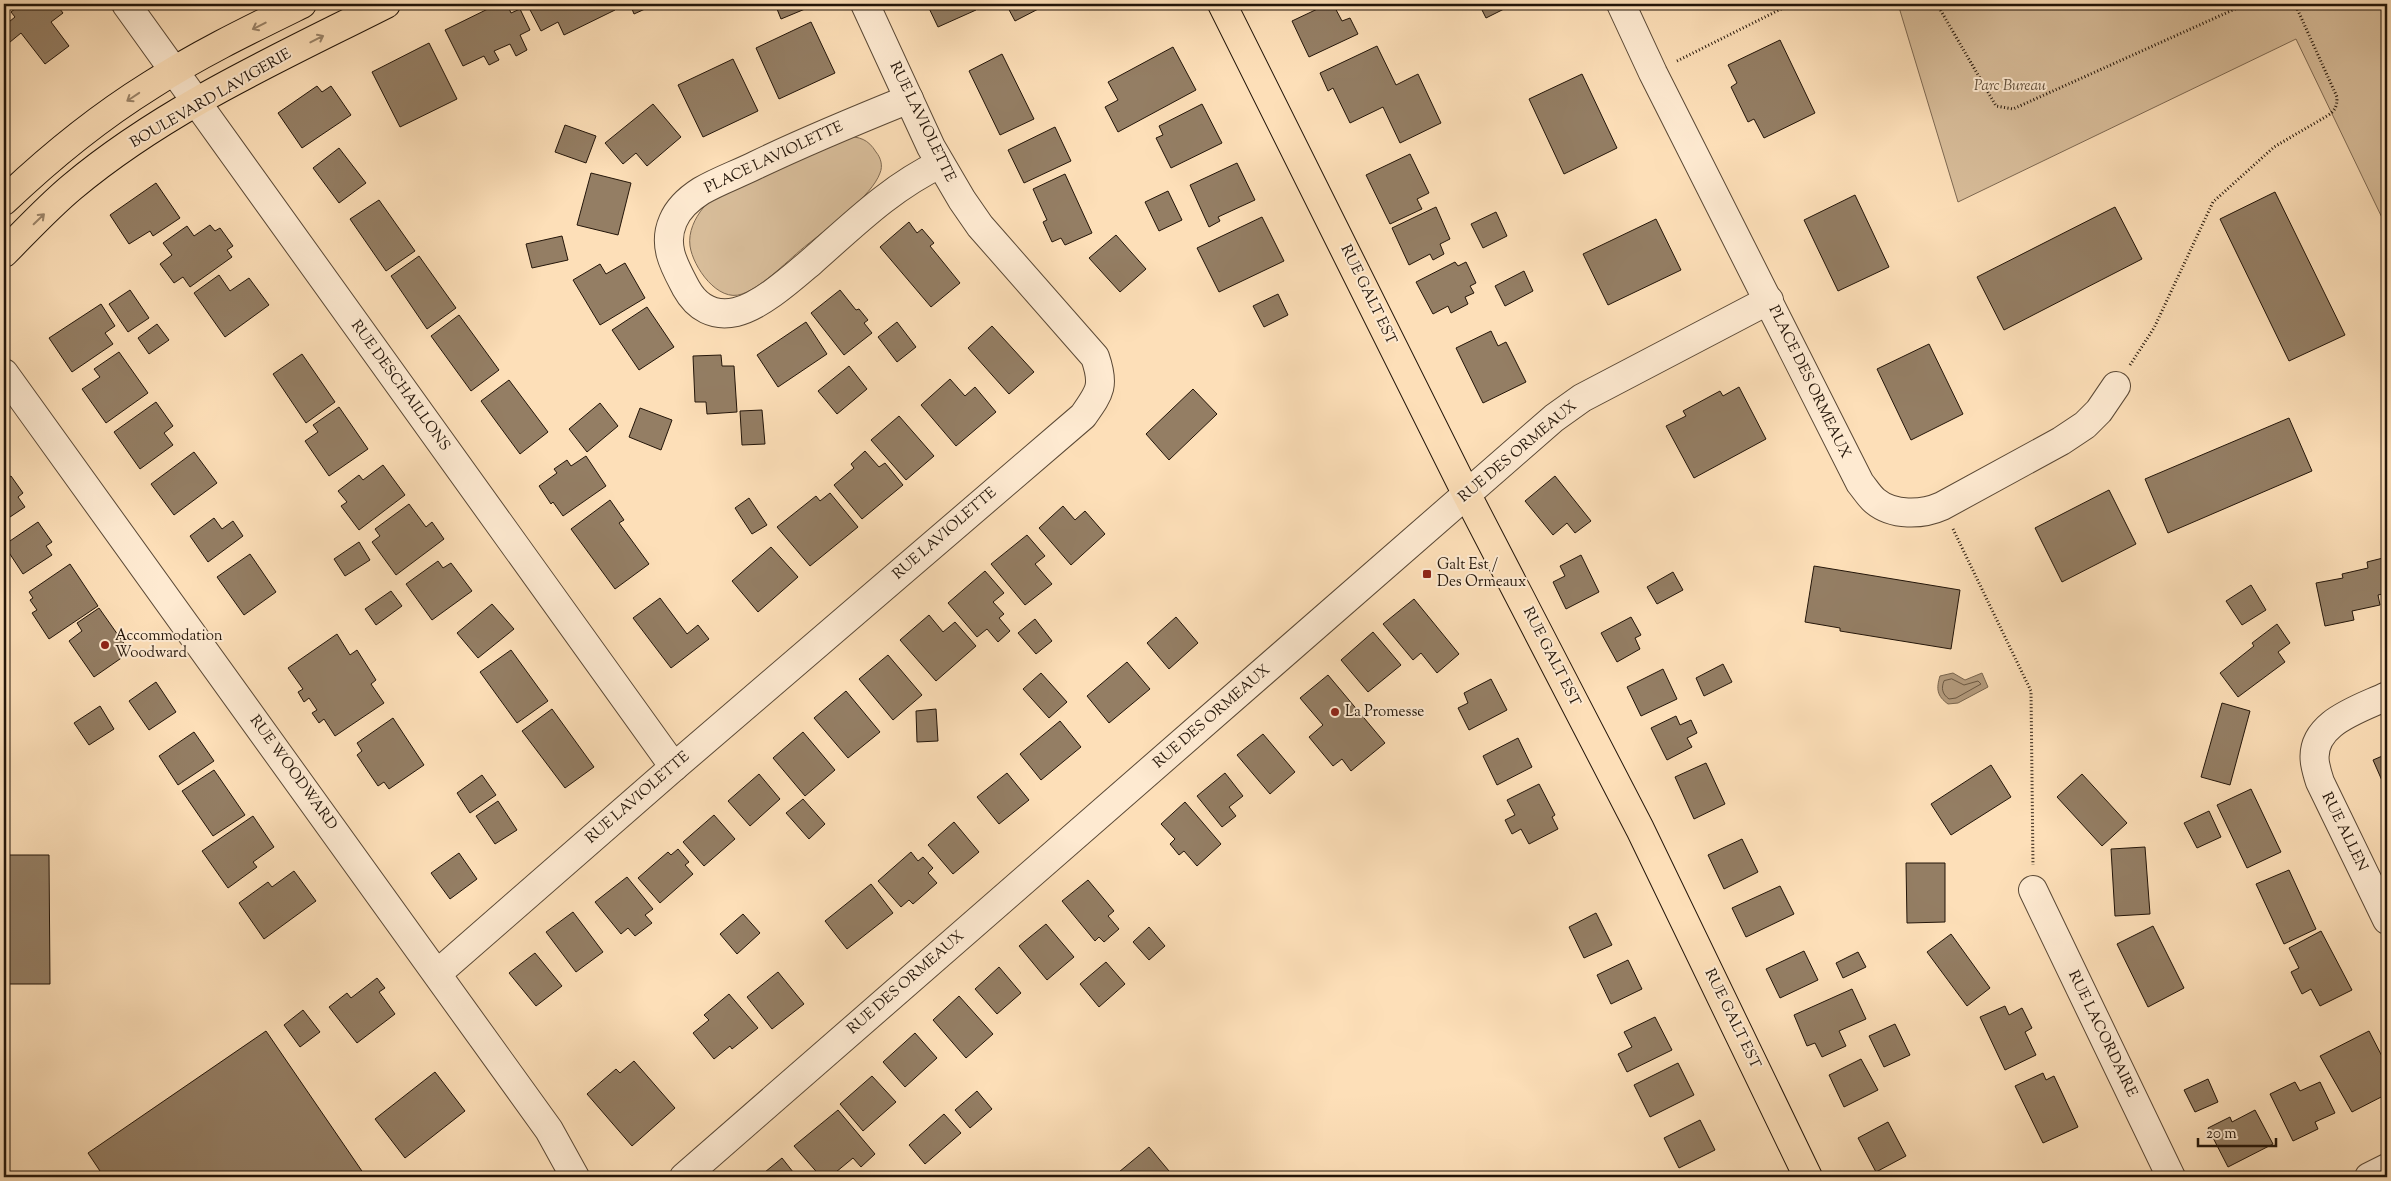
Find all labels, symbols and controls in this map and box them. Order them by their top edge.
one-way arrow [252,22,267,31]
one-way arrow [309,34,324,43]
street label: BOULEVARD LAVIGERIE [127,44,295,154]
street label: RUE LAVIOLETTE [884,58,960,186]
park label: Parc Bureau [1974,76,2046,97]
one-way arrow [126,92,140,102]
street label: PLACE LAVIOLETTE [701,117,847,199]
one-way arrow [32,213,45,225]
street label: RUE GALT EST [1335,241,1401,349]
street label: PLACE DES ORMEAUX [1763,302,1855,462]
street label: RUE DESCHAILLONS [345,316,455,456]
street label: RUE DES ORMEAUX [1454,396,1582,508]
street label: RUE LAVIOLETTE [888,483,1002,585]
place label: Galt Est / Des Ormeaux [1437,555,1526,593]
marker: Galt Est / Des Ormeaux [1421,568,1433,580]
street label: RUE GALT EST [1517,604,1585,711]
place label: Accommodation Woodward [115,626,223,664]
marker: Accommodation Woodward [99,639,111,651]
street label: RUE DES ORMEAUX [1149,660,1275,774]
place label: La Promesse [1345,702,1424,723]
marker: La Promesse [1329,706,1341,718]
street label: RUE WOODWARD [244,711,342,835]
street label: RUE LAVIOLETTE [581,747,695,849]
street label: RUE ALLEN [2316,789,2372,875]
street label: RUE DES ORMEAUX [843,926,969,1040]
street label: RUE GALT EST [1699,965,1765,1073]
street label: RUE LACORDAIRE [2062,967,2142,1101]
scale bar [2198,1116,2276,1148]
text: 20 m [2206,1124,2237,1145]

